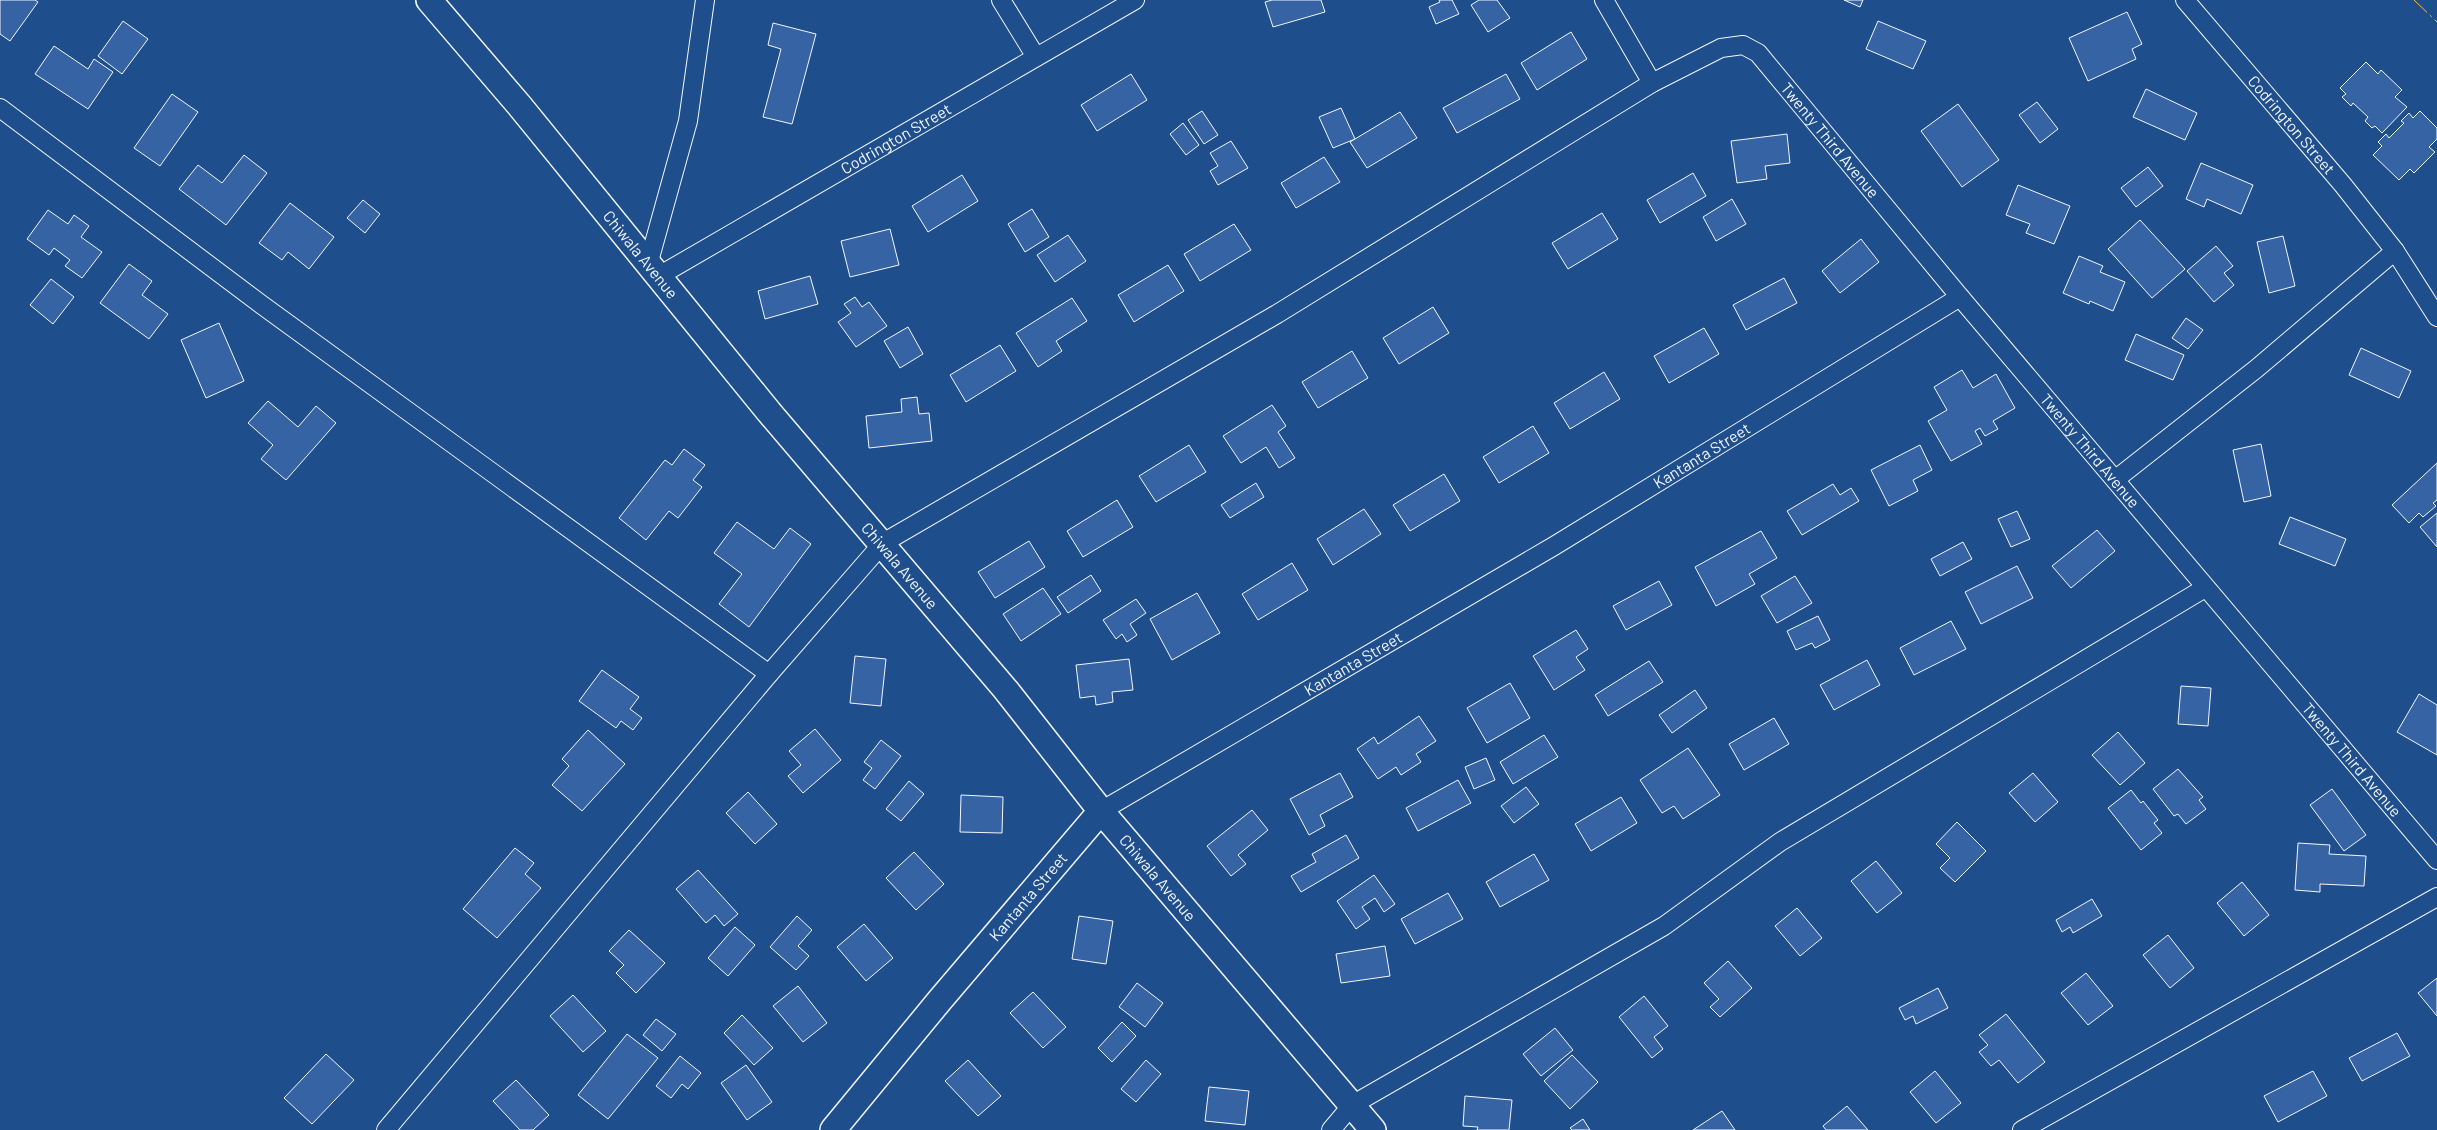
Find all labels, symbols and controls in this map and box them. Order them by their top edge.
street label: Codrington Street [2244,71,2339,178]
street label: Twenty Third Avenue [1777,78,1884,201]
street label: Codrington Street [837,99,954,178]
street label: Chiwala Avenue [600,206,683,302]
street label: Twenty Third Avenue [2037,389,2144,511]
street label: Kantanta Street [1649,418,1753,492]
street label: Chiwala Avenue [858,518,943,612]
street label: Kantanta Street [1300,627,1405,699]
street label: Twenty Third Avenue [2299,698,2406,820]
street label: Chiwala Avenue [1116,830,1200,925]
street label: Kantanta Street [985,848,1071,945]

